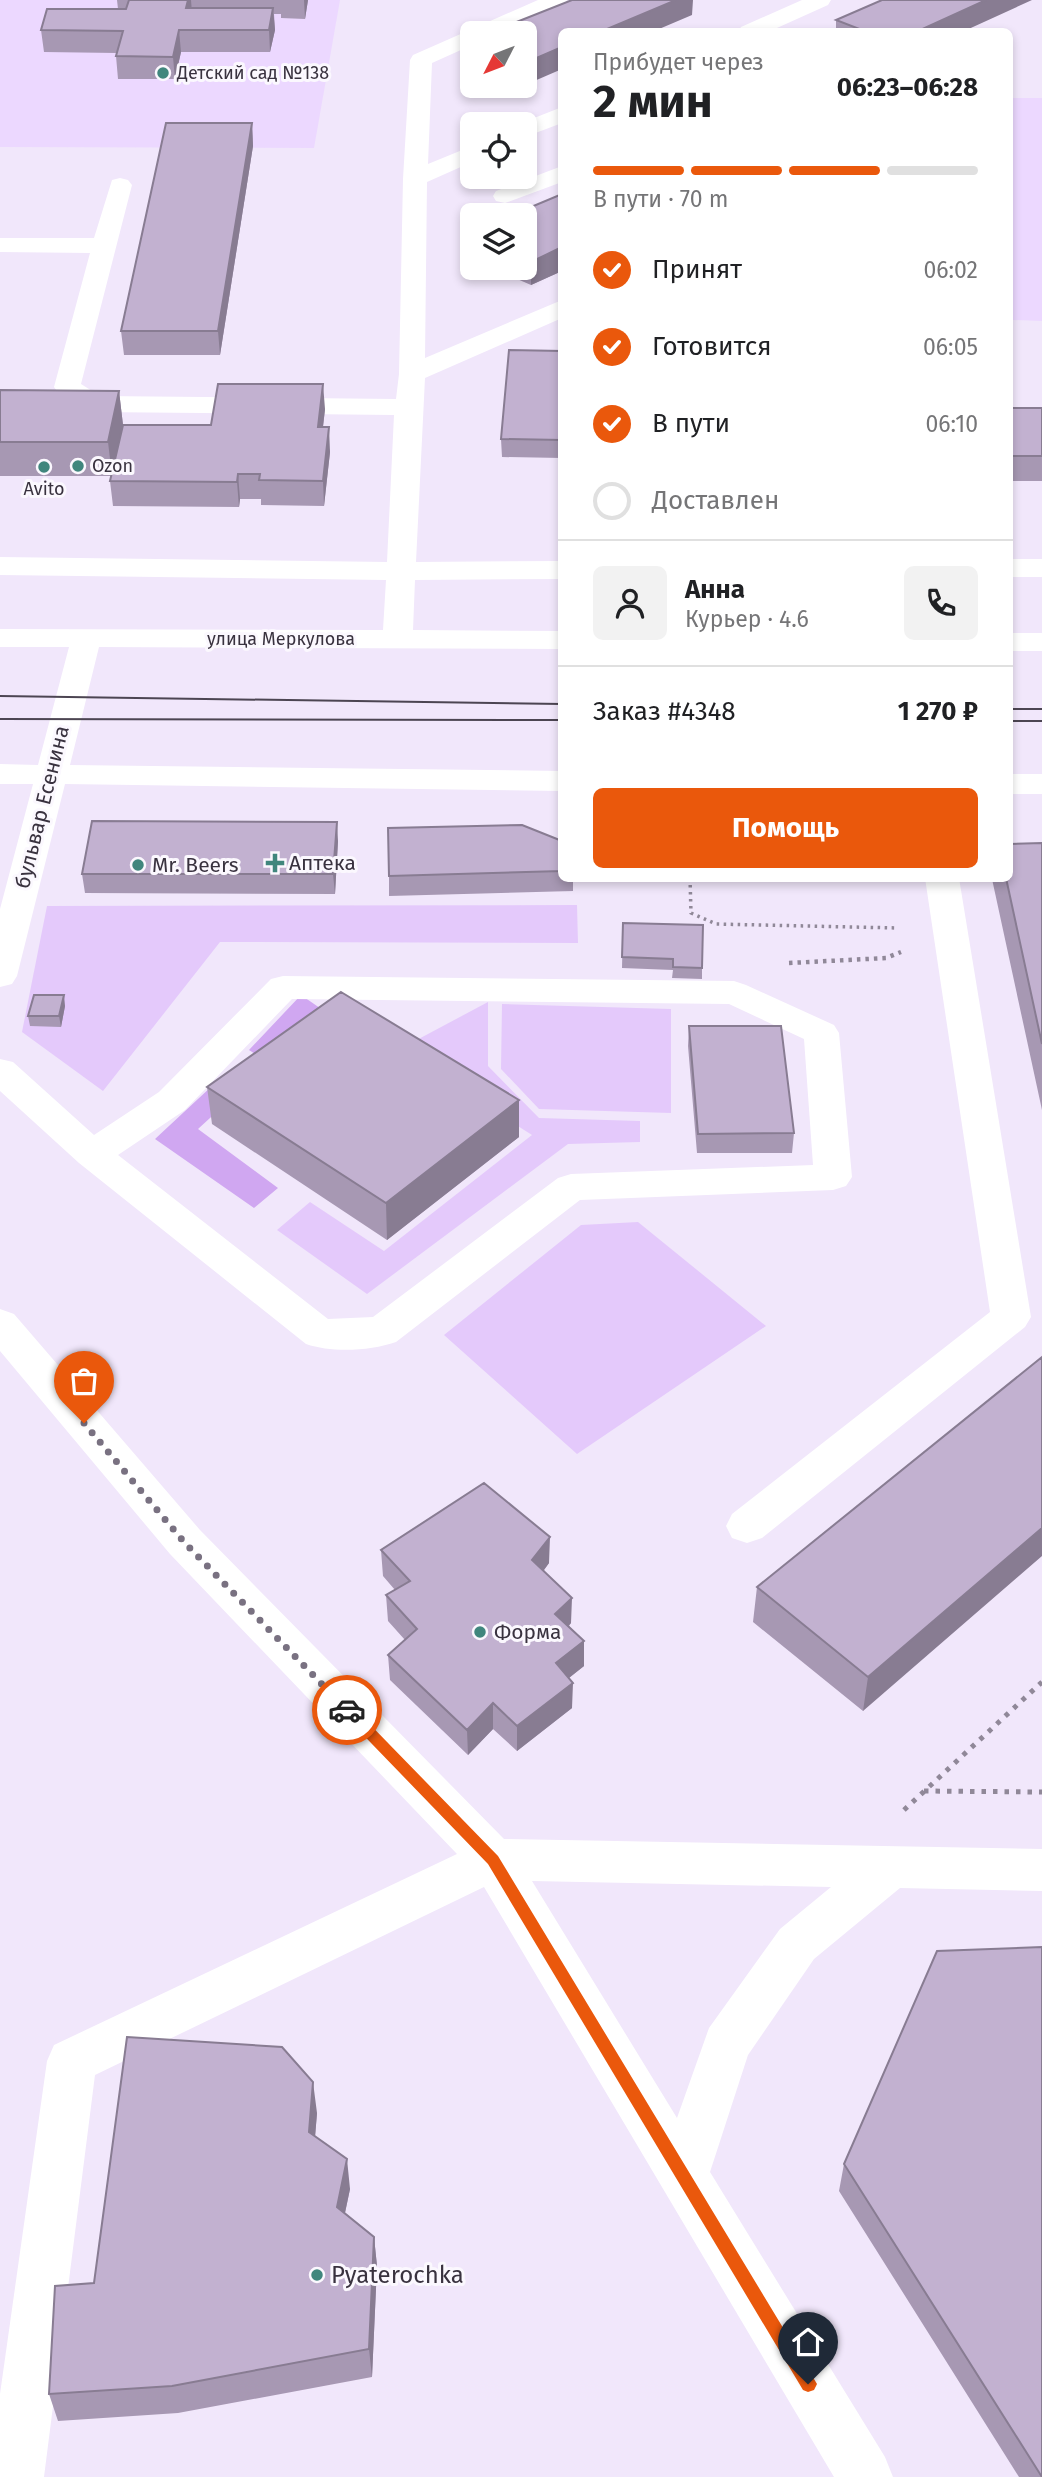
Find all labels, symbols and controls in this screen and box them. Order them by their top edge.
north arrow [460,21,537,98]
map controls [460,21,537,280]
text: Прибудет через [593,48,764,76]
place label: Детский сад №138 [176,62,329,84]
marker: Детский сад №138 [155,65,171,81]
text: 06:23–06:28 [837,72,978,103]
text: 2 мин [593,74,713,129]
button: locate [460,112,537,189]
text: В пути · 70 m [593,185,728,213]
button: layers [460,203,537,280]
icon: check [593,251,631,289]
text: Принят [652,254,742,285]
text: 06:02 [923,256,978,284]
icon: check [593,328,631,366]
text: Готовится [652,331,772,362]
text: 06:05 [923,333,978,361]
icon: check [593,405,631,443]
text: В пути [652,408,730,439]
text: 06:10 [926,410,978,438]
place label: Ozon [92,455,133,477]
marker: Ozon [70,458,86,474]
marker: Avito [36,459,52,475]
place label: Avito [24,478,65,500]
text: Доставлен [652,485,779,516]
button: person [593,566,667,640]
button: phone [904,566,978,640]
text: Анна [685,574,745,605]
text: Курьер · 4.6 [685,605,809,633]
street label: улица Меркулова [207,628,355,650]
text: Заказ #4348 [593,696,736,727]
text: 1 270 ₽ [898,696,978,727]
street label: бульвар Есенина [9,723,75,891]
button: Помощь [593,788,978,868]
place label: Аптека [289,850,356,876]
place label: Mr. Beers [152,852,239,878]
marker: Аптека [267,855,283,871]
marker: Mr. Beers [130,857,146,873]
pin [54,1351,114,1423]
icon: bag [65,1362,103,1400]
place label: Форма [494,1619,561,1645]
marker: Форма [472,1624,488,1640]
courier [312,1675,382,1745]
icon: car [328,1691,366,1729]
place label: Pyaterochka [331,2261,464,2289]
marker: Pyaterochka [309,2267,325,2283]
pin [778,2312,838,2384]
icon: home [789,2323,827,2361]

